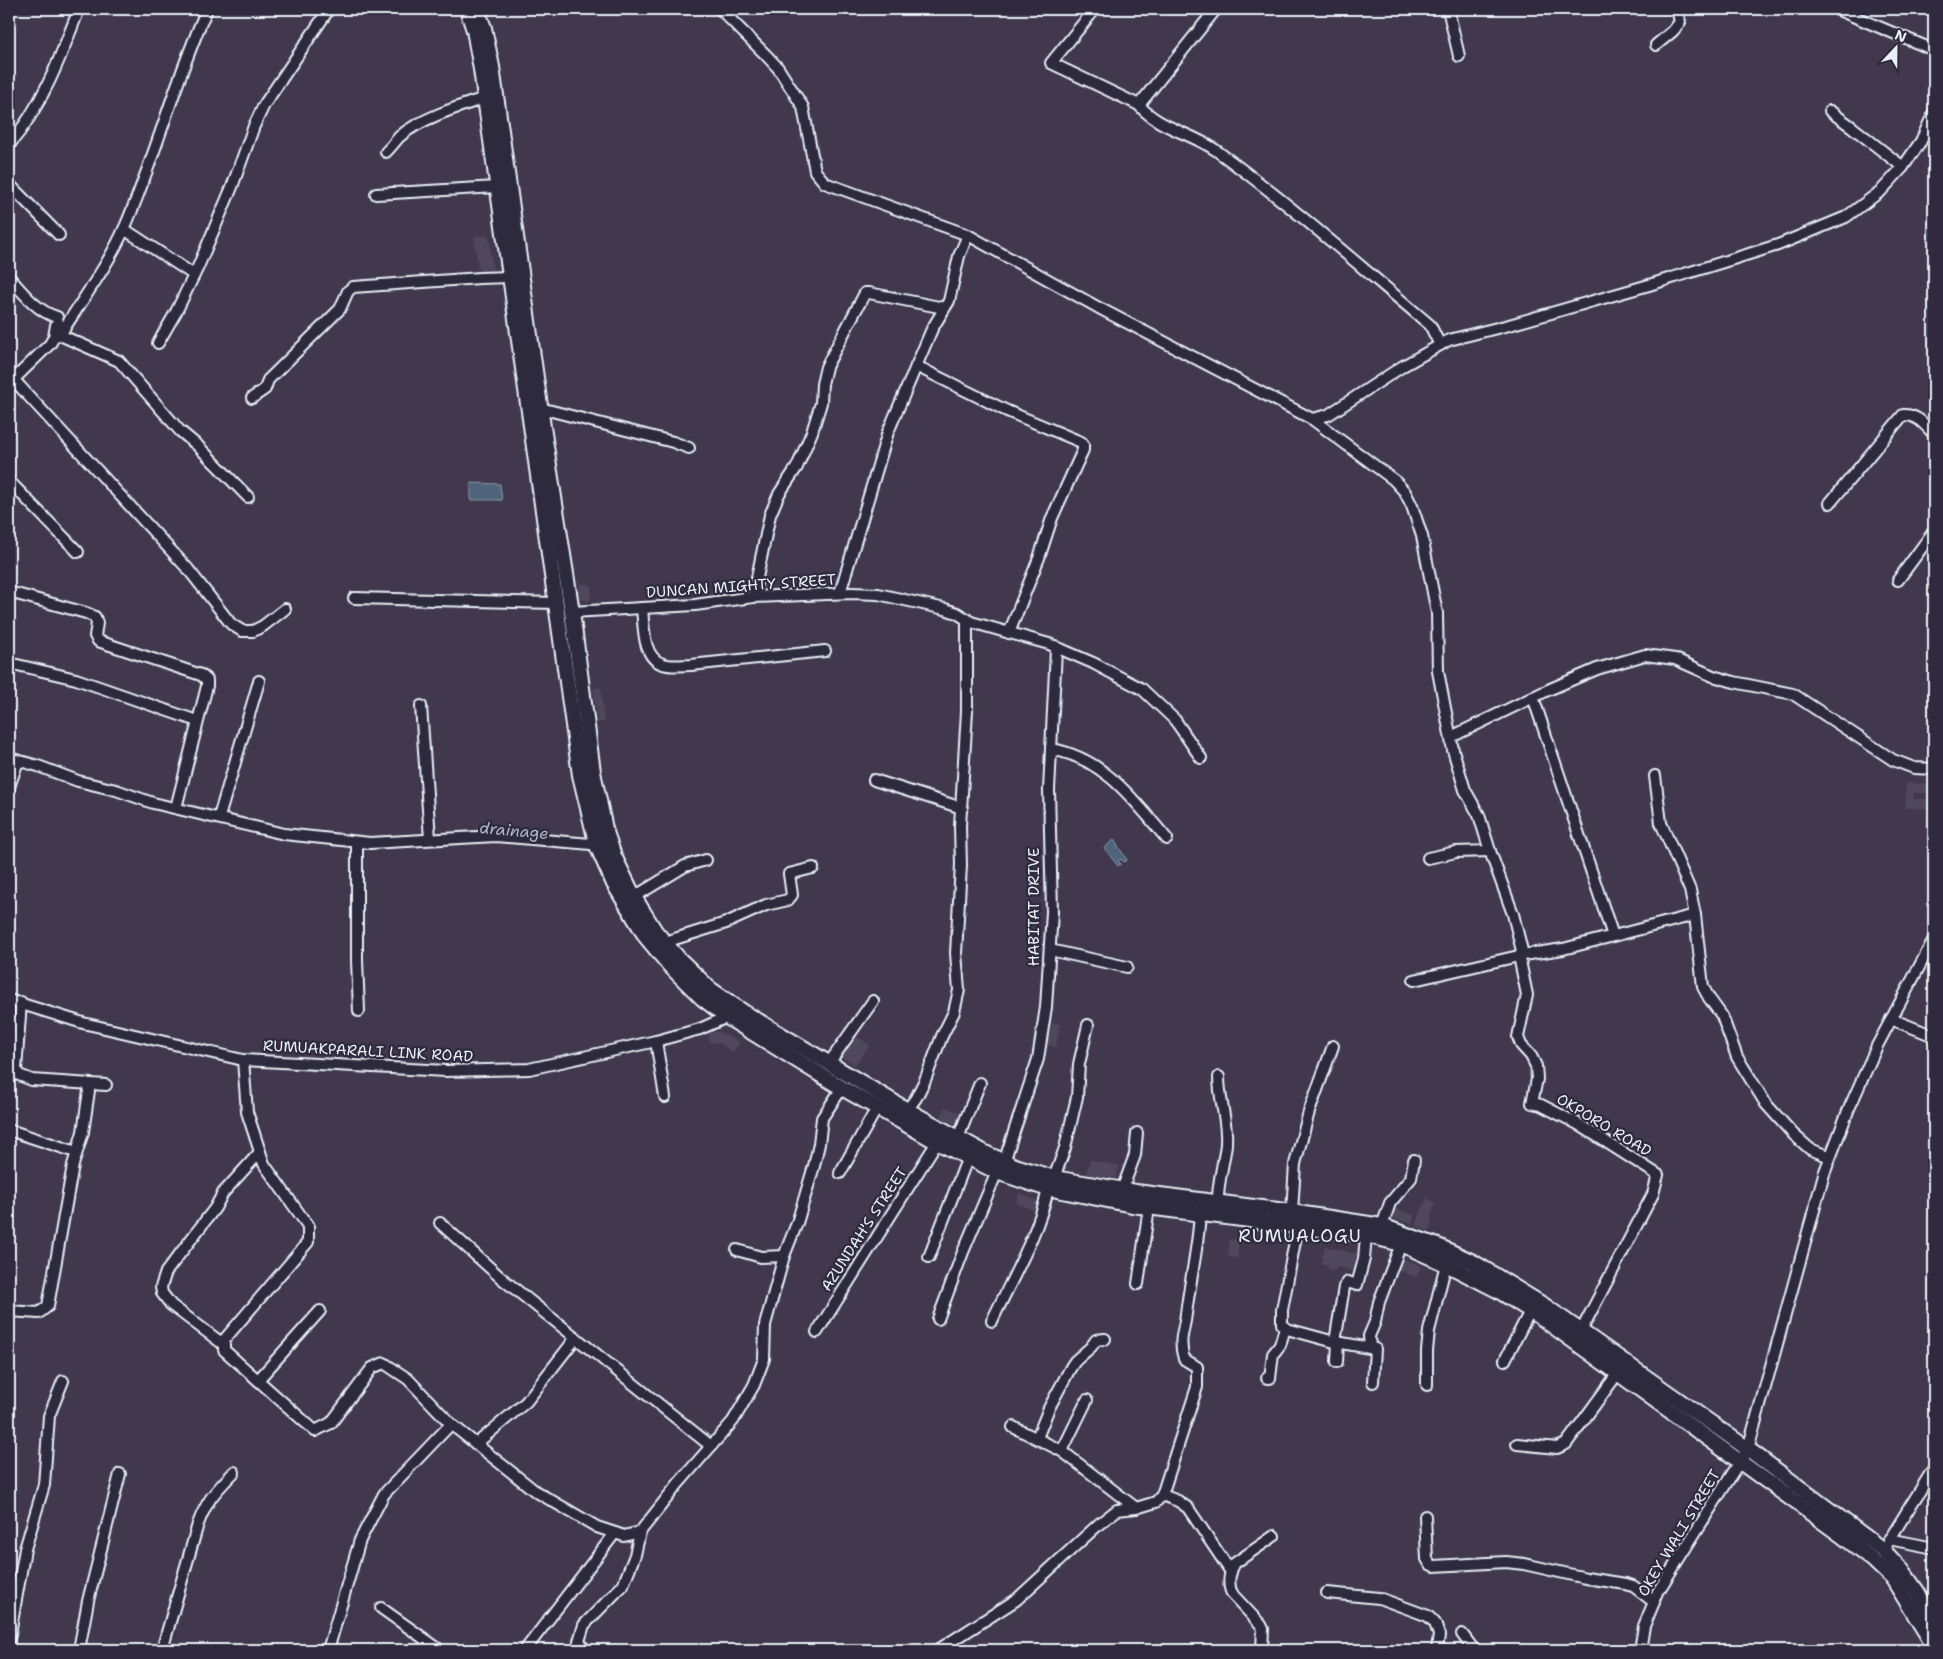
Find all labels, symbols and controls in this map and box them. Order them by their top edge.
north arrow [1870,22,1920,72]
text: N [1892,26,1909,46]
street label: DUNCAN MIGHTY STREET [645,569,837,603]
water label: drainage [479,817,549,844]
street label: HABITAT DRIVE [1024,848,1044,966]
street label: RUMUAKPARALI LINK ROAD [262,1036,474,1066]
street label: OKPORO ROAD [1553,1089,1655,1161]
street label: AZUNDAH'S STREET [816,1163,912,1295]
district label: RUMUALOGU [1238,1224,1362,1248]
street label: OKEY WALI STREET [1633,1466,1725,1600]

